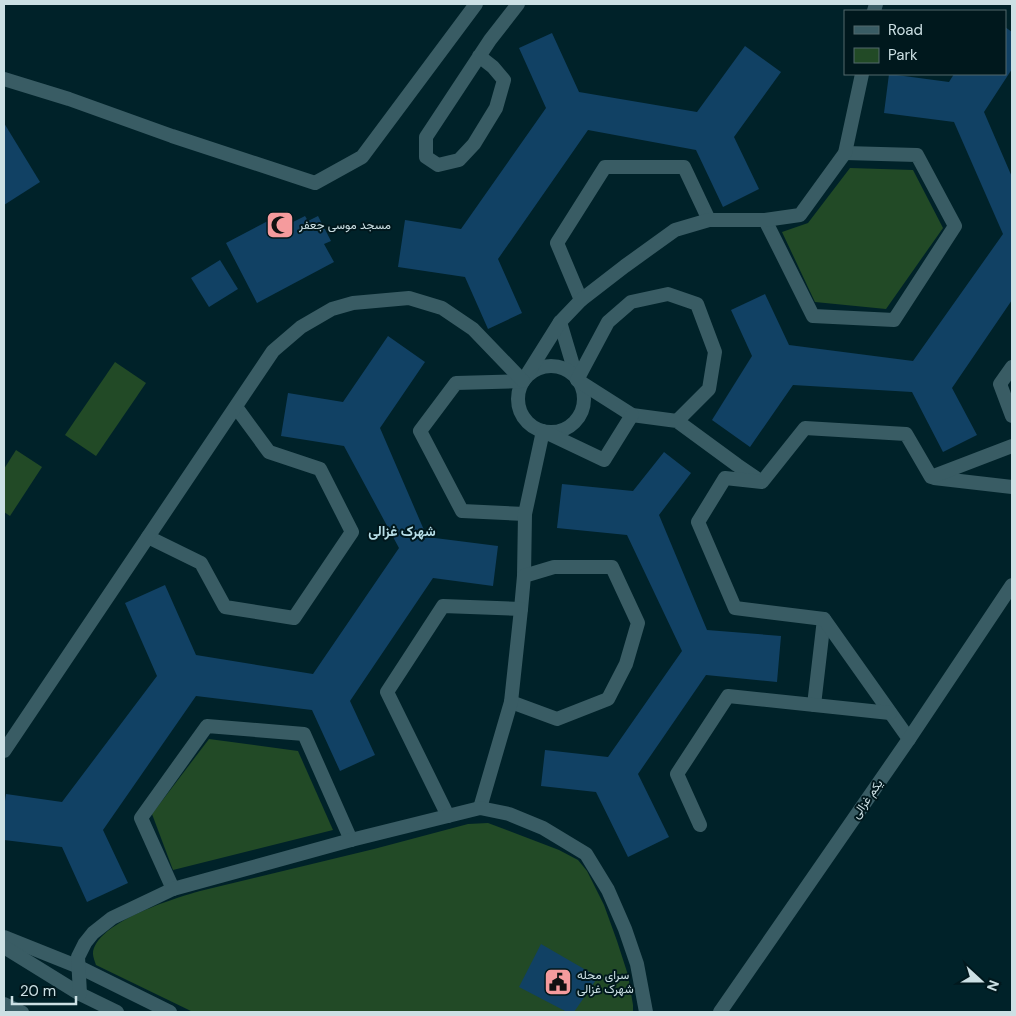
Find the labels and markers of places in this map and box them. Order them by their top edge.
mosque icon: مسجد موسی جعفر [265,210,295,240]
place label: مسجد موسی جعفر [298,217,391,233]
public building icon: سرای محله شهرک غزالی [543,967,573,997]
place label: سرای محله شهرک غزالی [577,967,634,997]

